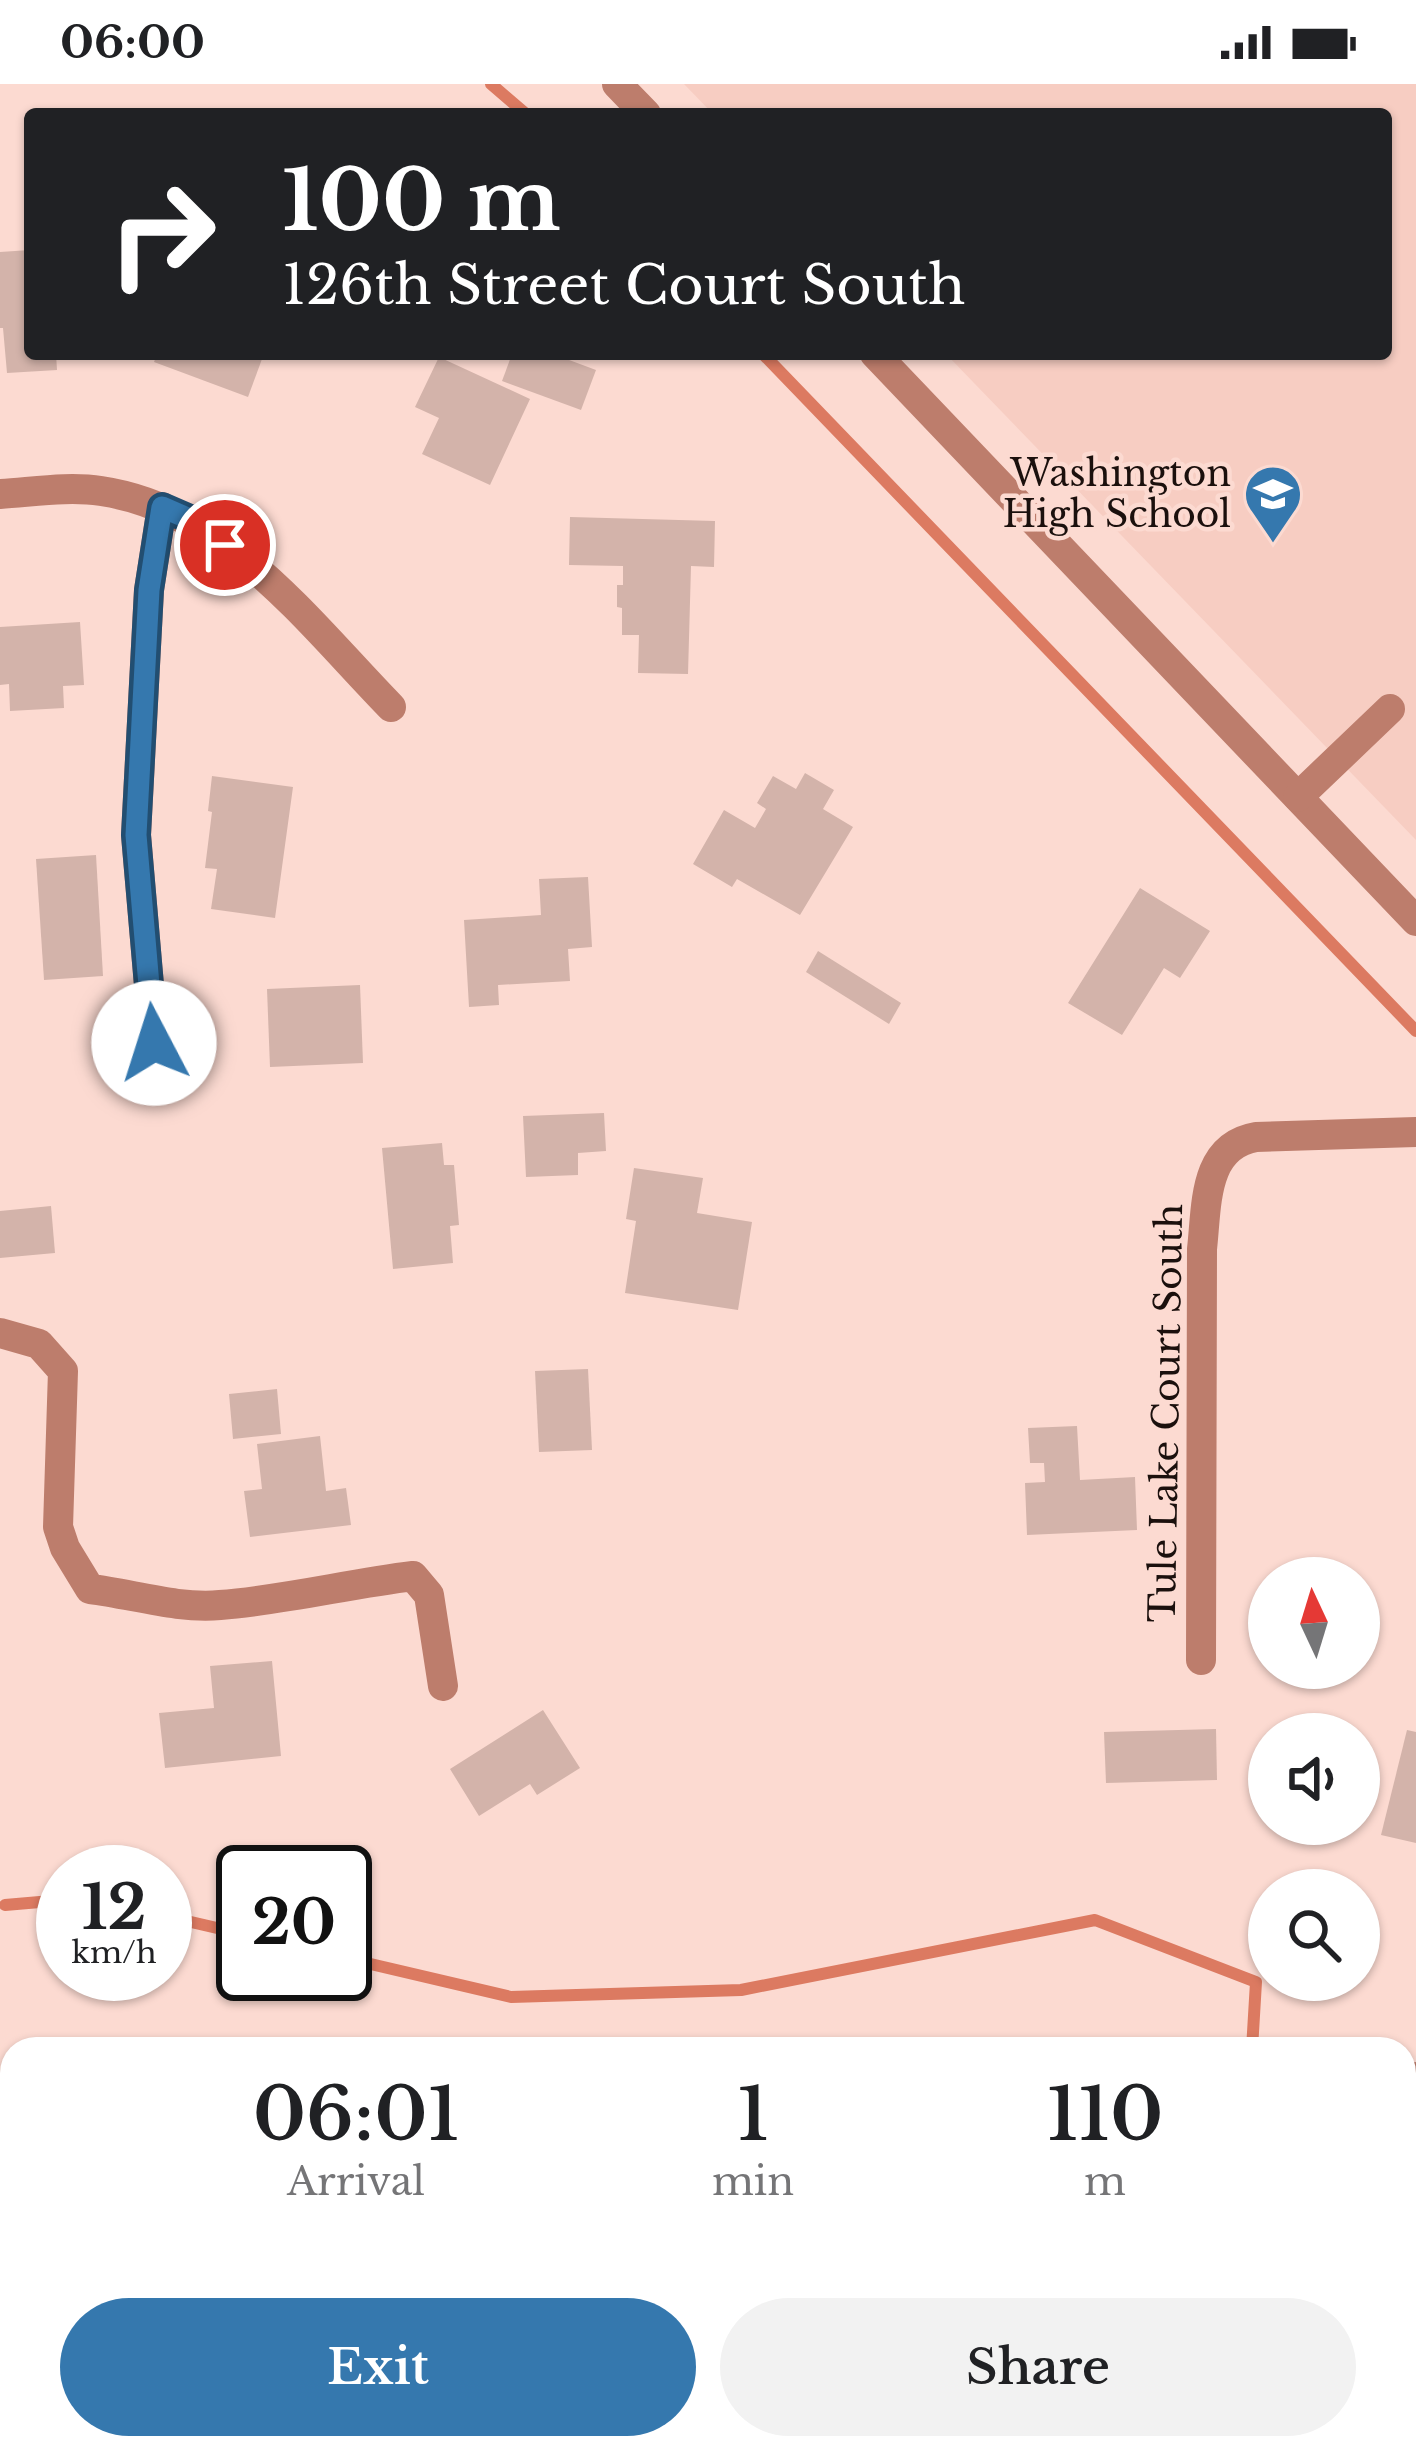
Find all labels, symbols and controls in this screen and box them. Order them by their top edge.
text: 06:00 [60,14,205,70]
text: 100 m [282,149,561,253]
icon: right [84,156,240,312]
text: 126th Street Court South [282,252,965,319]
place label: Washington High School [1003,451,1231,537]
school or university icon: Washington High School [1242,463,1304,545]
pin [174,494,276,596]
icon: arrive [192,512,258,578]
position arrow [91,980,217,1106]
street label: Tule Lake Court South [1140,1203,1192,1623]
north arrow [1248,1557,1380,1689]
map controls [1248,1557,1380,2001]
button: sound [1248,1713,1380,1845]
speed limit sign: 20 [216,1845,372,2001]
button: search [1248,1869,1380,2001]
text: 12 [81,1871,147,1945]
text: km/h [71,1934,157,1971]
text: 06:01 [253,2070,459,2159]
text: 1 [737,2070,769,2159]
text: 110 [1047,2070,1163,2159]
text: Arrival [287,2157,425,2206]
text: min [712,2157,794,2206]
text: m [1084,2157,1126,2206]
button: Exit [60,2298,696,2436]
button: Share [720,2298,1356,2436]

